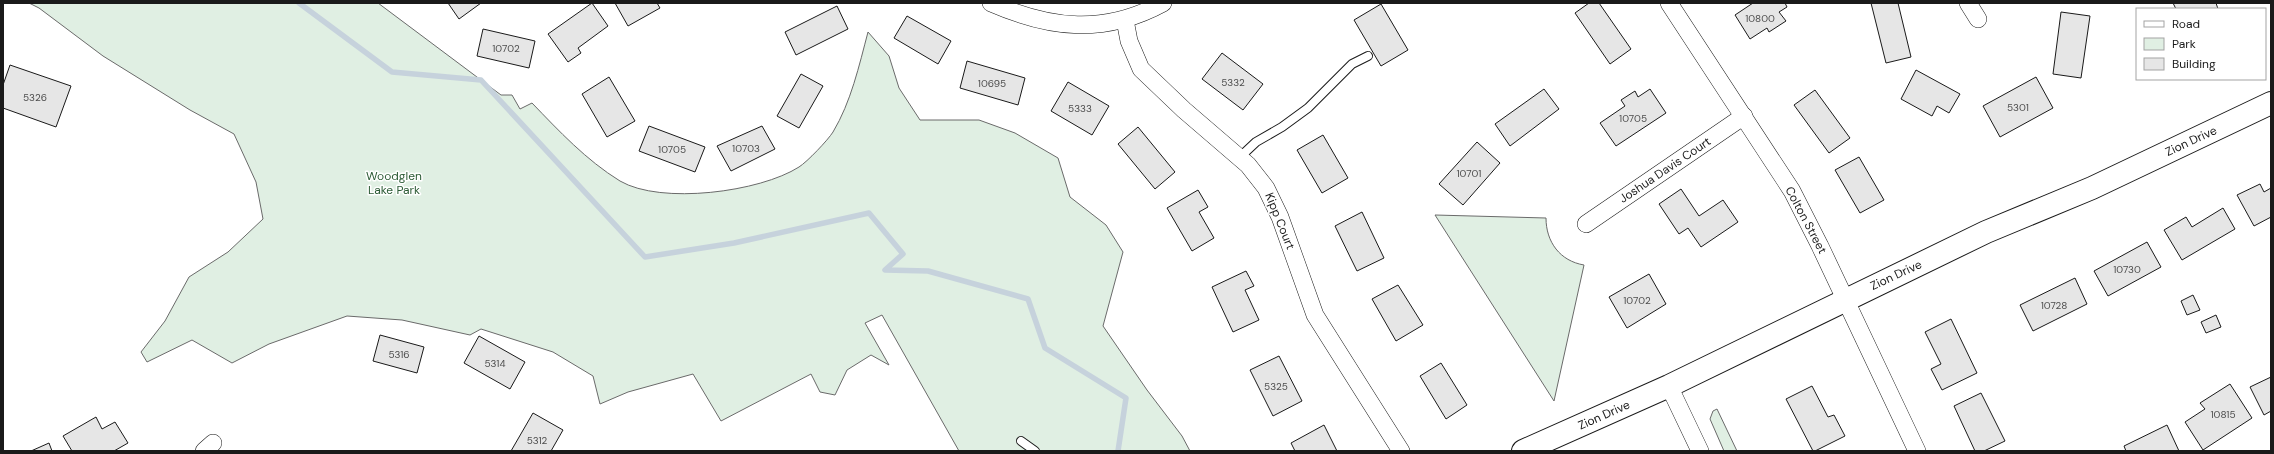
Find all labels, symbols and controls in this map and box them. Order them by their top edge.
legend [2136,8,2266,80]
house number: 10800 [1745,12,1775,25]
text: Road [2172,16,2200,32]
text: Park [2172,36,2196,52]
house number: 10702 [492,42,520,55]
text: Building [2172,56,2216,72]
house number: 5332 [1221,76,1245,89]
house number: 10695 [978,77,1006,90]
house number: 5326 [23,91,47,104]
house number: 5301 [2007,101,2029,114]
house number: 5333 [1068,102,1092,115]
house number: 10705 [1619,112,1647,125]
street label: Zion Drive [2163,122,2219,160]
street label: Joshua Davis Court [1616,133,1714,207]
house number: 10703 [732,142,760,155]
house number: 10705 [658,143,686,156]
house number: 10701 [1457,167,1481,180]
park label: Woodglen Lake Park [366,168,422,198]
street label: Colton Street [1782,184,1831,257]
street label: Kipp Court [1261,190,1299,252]
street label: Zion Drive [1868,256,1924,294]
house number: 10730 [2113,263,2141,276]
house number: 10702 [1623,294,1651,307]
house number: 10728 [2041,299,2067,312]
house number: 5316 [388,348,410,361]
house number: 5314 [484,357,506,370]
house number: 5325 [1264,380,1288,393]
street label: Zion Drive [1576,396,1633,433]
house number: 10815 [2210,408,2236,421]
house number: 5312 [527,434,548,447]

